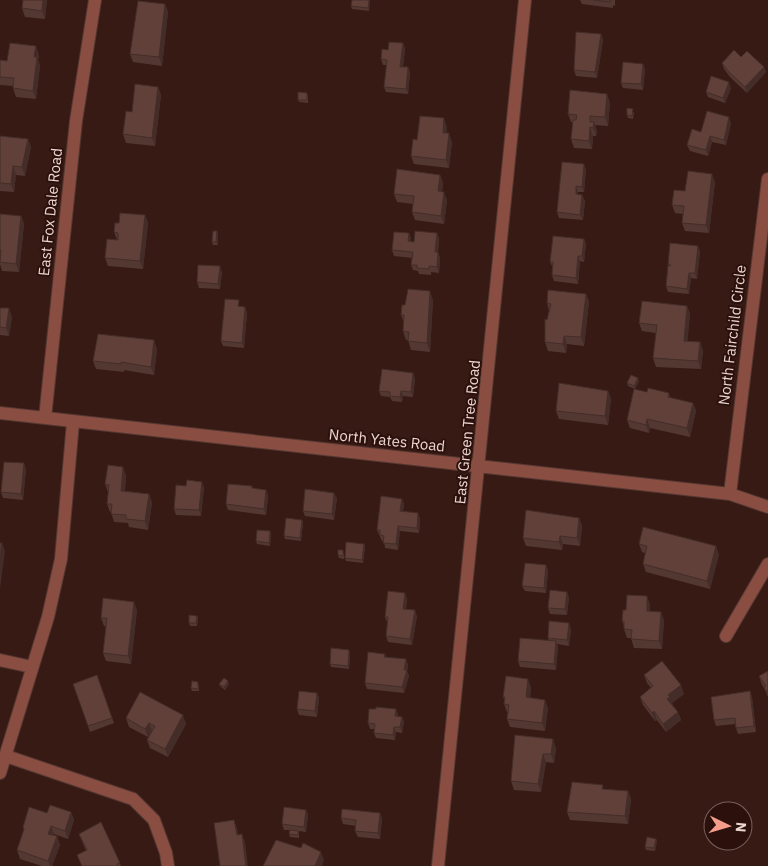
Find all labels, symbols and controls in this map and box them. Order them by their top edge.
street label: East Fox Dale Road [34,147,66,277]
street label: North Fairchild Circle [714,264,750,406]
street label: East Green Tree Road [450,359,484,505]
street label: North Yates Road [328,424,446,456]
north arrow [703,801,753,851]
text: N [732,821,750,833]

